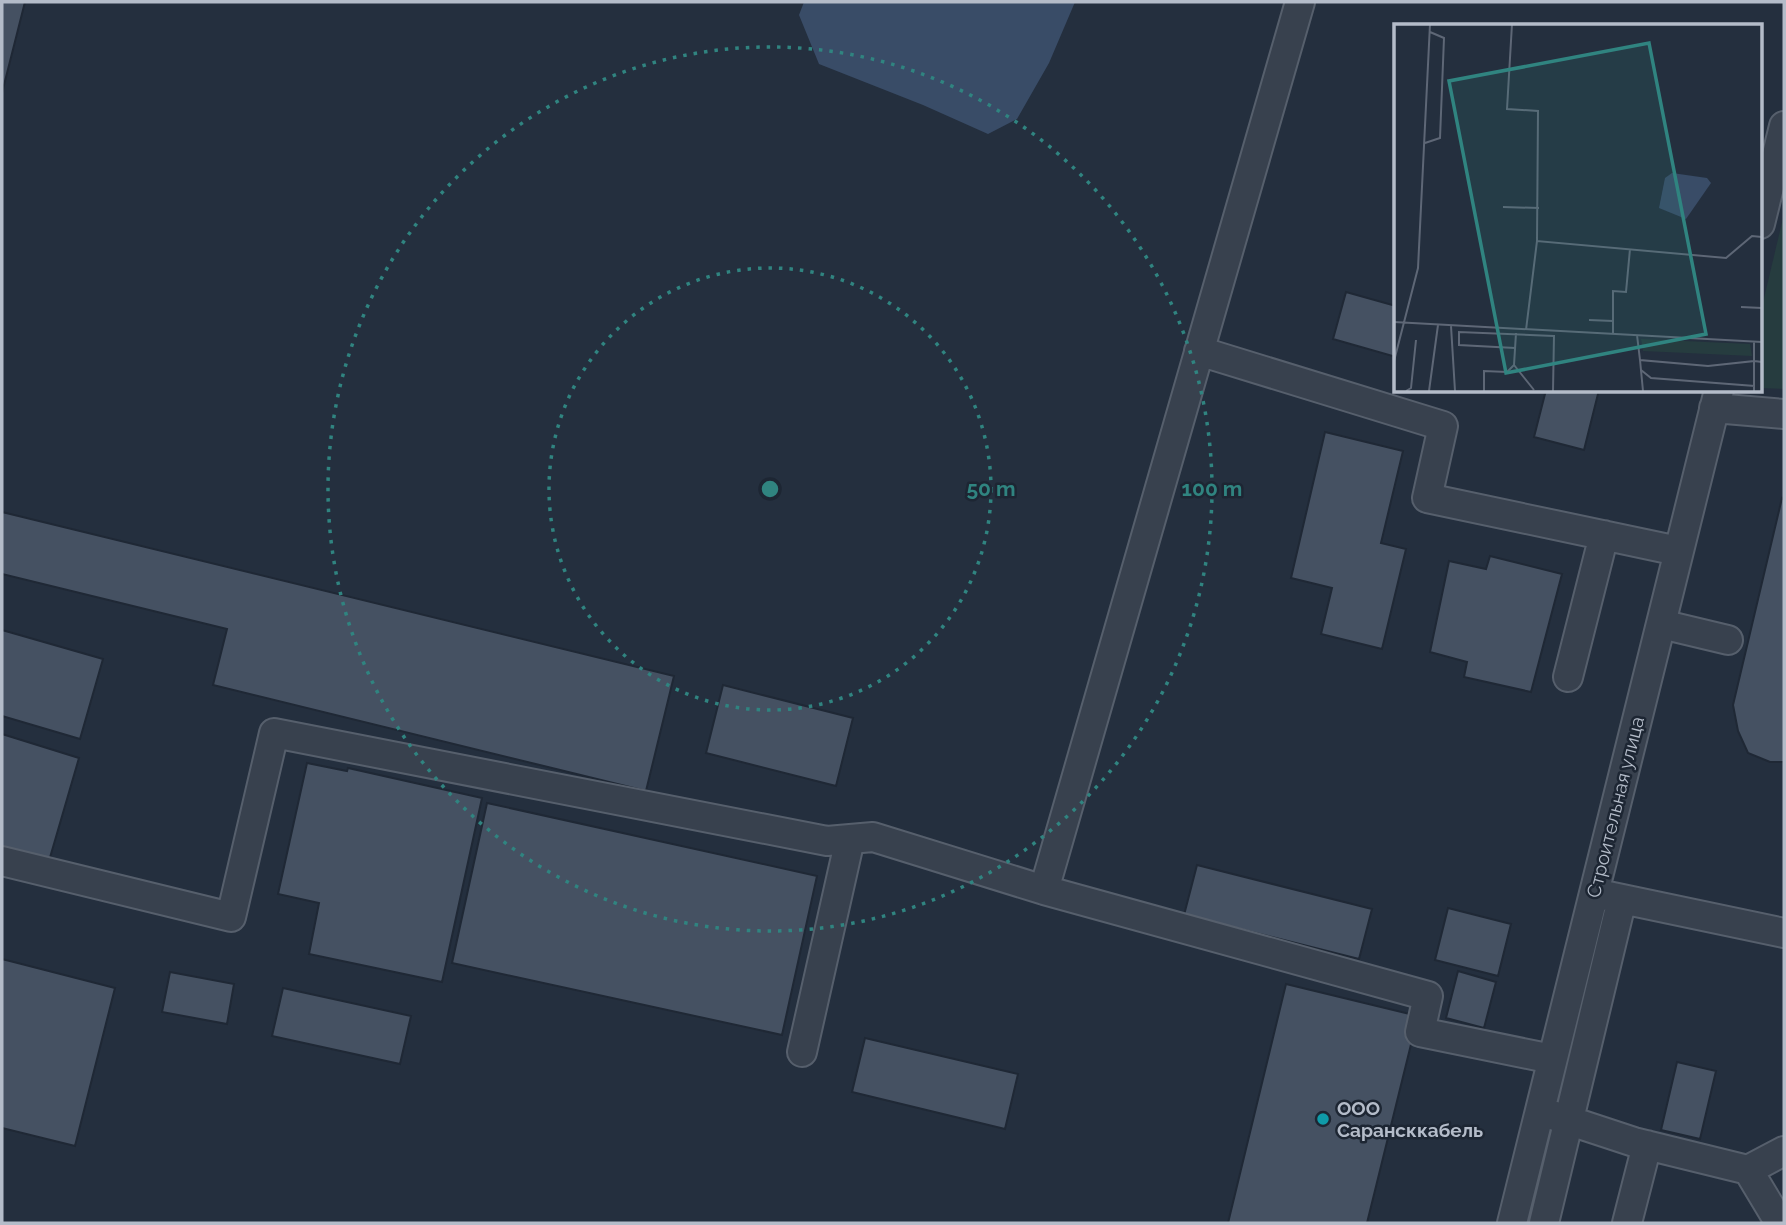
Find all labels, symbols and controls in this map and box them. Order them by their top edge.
inset map [1394,24,1762,392]
text: 50 m [966,476,1016,501]
text: 100 m [1182,476,1242,501]
centre of rings [758,477,782,501]
street label: Строительная улица [1582,714,1648,900]
place label: ООО Сарансккабель [1337,1097,1483,1141]
marker: ООО Сарансккабель [1315,1111,1331,1127]

